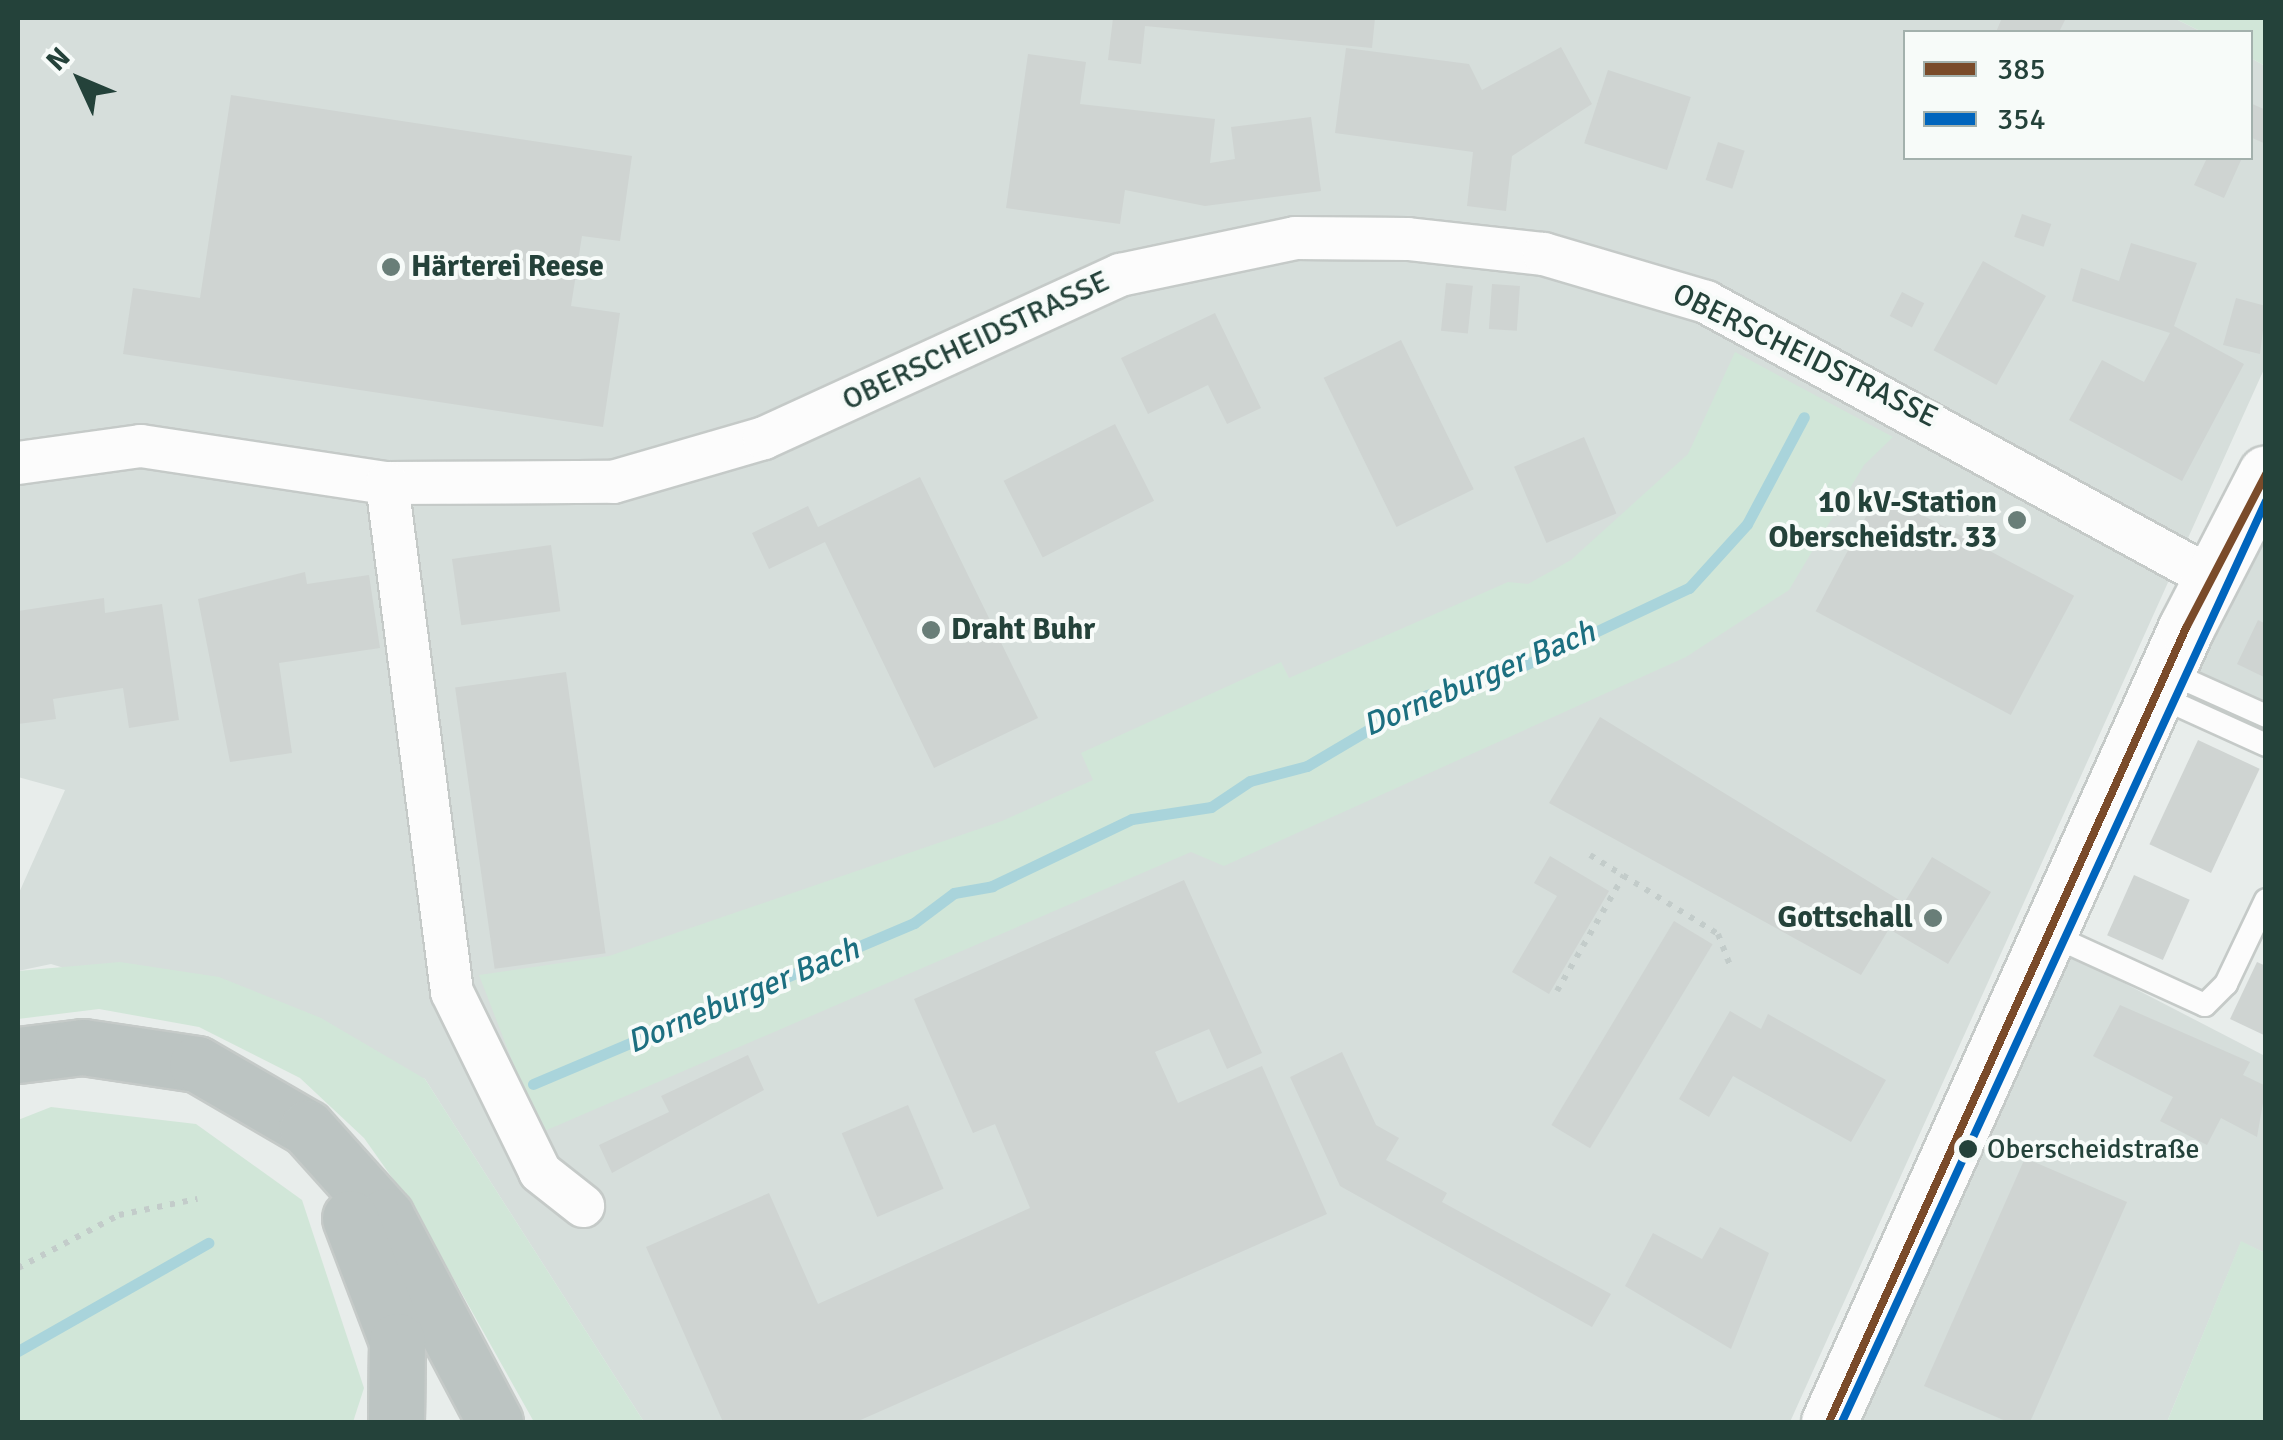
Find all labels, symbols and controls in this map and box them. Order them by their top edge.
north arrow [30,30,130,130]
legend [1903,30,2253,160]
text: N [39,40,77,78]
text: 385 [1997,51,2046,88]
text: 354 [1997,101,2046,138]
place label: Härterei Reese [411,249,604,285]
marker: Härterei Reese [380,256,402,278]
street label: OBERSCHEIDSTRASSE [837,263,1115,419]
street label: OBERSCHEIDSTRASSE [1667,276,1943,436]
place label: 10 kV-Station Oberscheidstr. 33 [1768,485,1997,556]
marker: 10 kV-Station Oberscheidstr. 33 [2006,509,2028,531]
place label: Draht Buhr [951,612,1095,648]
water label: Dorneburger Bach [1357,613,1601,745]
marker: Draht Buhr [920,619,942,641]
place label: Gottschall [1778,900,1913,936]
marker: Gottschall [1922,907,1944,929]
water label: Dorneburger Bach [621,930,865,1062]
place label: Oberscheidstraße [1987,1132,2200,1166]
marker: Oberscheidstraße [1958,1139,1978,1159]

